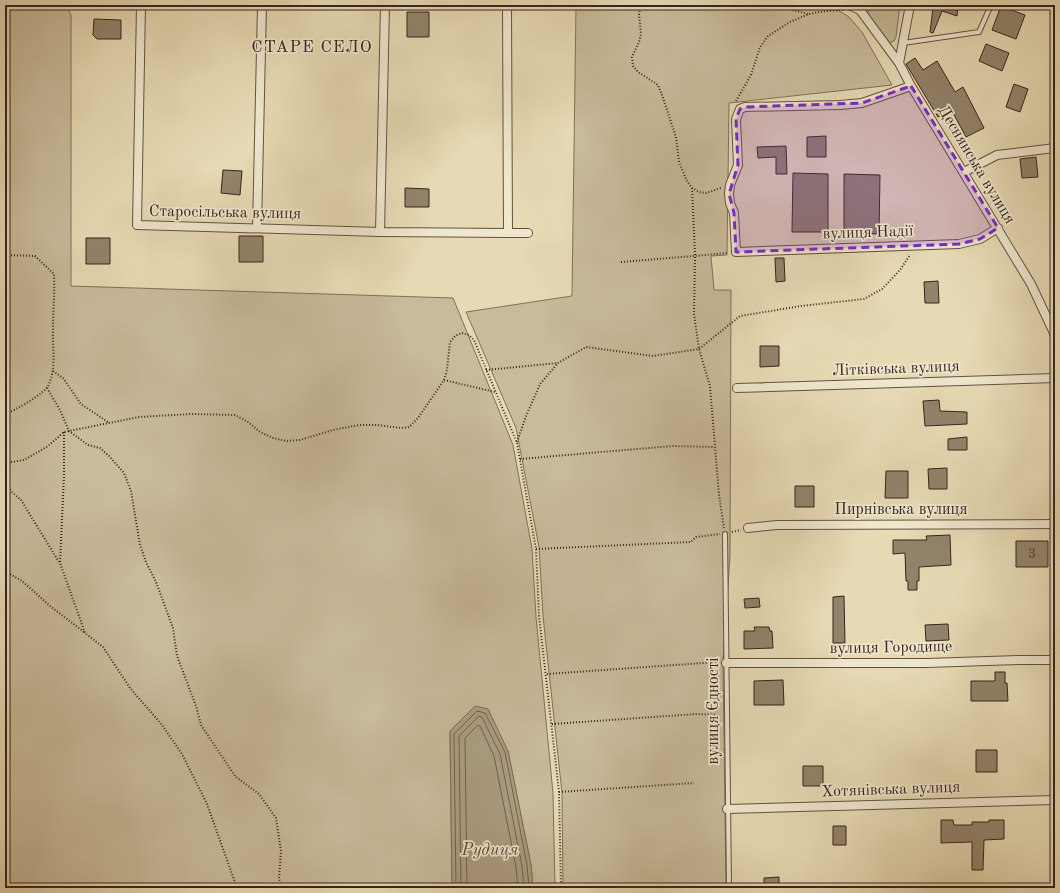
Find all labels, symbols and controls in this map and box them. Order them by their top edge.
district label: СТАРЕ СЕЛО [251,39,373,56]
street label: Деснянська вулиця [934,103,1018,227]
street label: Старосільська вулиця [149,204,301,222]
street label: вулиця Надії [822,223,914,243]
street label: Літківська вулиця [832,359,960,379]
street label: Пирнівська вулиця [834,502,968,518]
house number: 3 [1028,547,1036,561]
street label: вулиця Городище [830,639,952,657]
street label: вулиця Єдності [706,657,722,765]
street label: Хотянівська вулиця [821,780,961,800]
water label: Рудиця [461,842,518,859]

